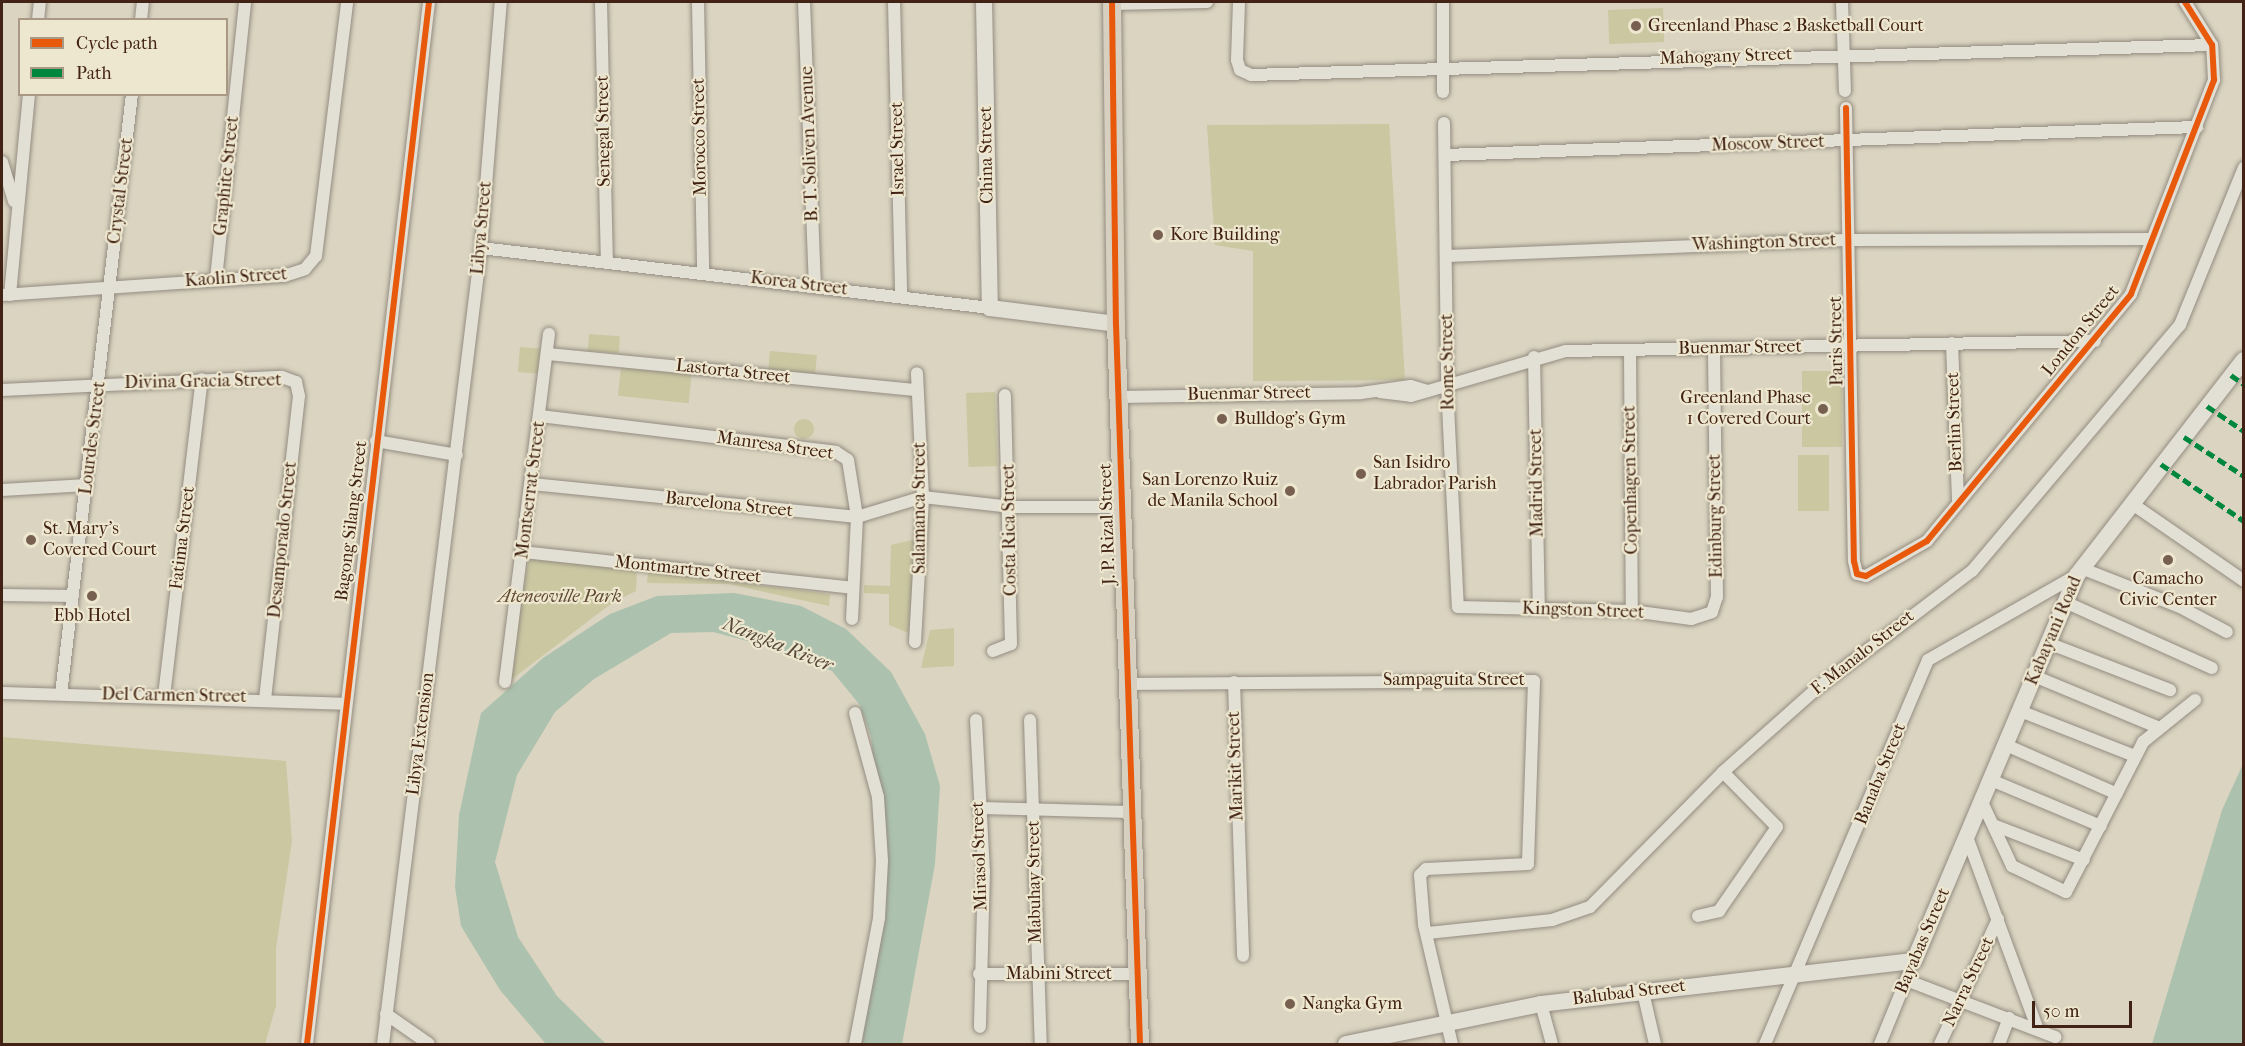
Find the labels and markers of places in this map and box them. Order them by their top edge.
place label: Greenland Phase 2 Basketball Court [1648,15,1924,37]
marker: Greenland Phase 2 Basketball Court [1629,19,1643,33]
place label: Kore Building [1170,224,1279,246]
marker: Kore Building [1151,228,1165,242]
place label: Greenland Phase 1 Covered Court [1680,388,1811,430]
marker: Greenland Phase 1 Covered Court [1816,402,1830,416]
place label: Bulldog's Gym [1234,408,1346,430]
marker: Bulldog's Gym [1215,412,1229,426]
place label: San Isidro Labrador Parish [1373,453,1496,496]
marker: San Isidro Labrador Parish [1354,467,1368,481]
place label: San Lorenzo Ruiz de Manila School [1142,470,1278,512]
marker: San Lorenzo Ruiz de Manila School [1283,484,1297,498]
place label: St. Mary's Covered Court [43,519,157,562]
marker: St. Mary's Covered Court [24,533,38,547]
marker: Camacho Civic Center [2161,553,2175,567]
place label: Camacho Civic Center [2119,569,2217,612]
marker: Ebb Hotel [85,589,99,603]
place label: Ebb Hotel [54,605,130,627]
place label: Nangka Gym [1302,993,1402,1015]
marker: Nangka Gym [1283,997,1297,1011]

